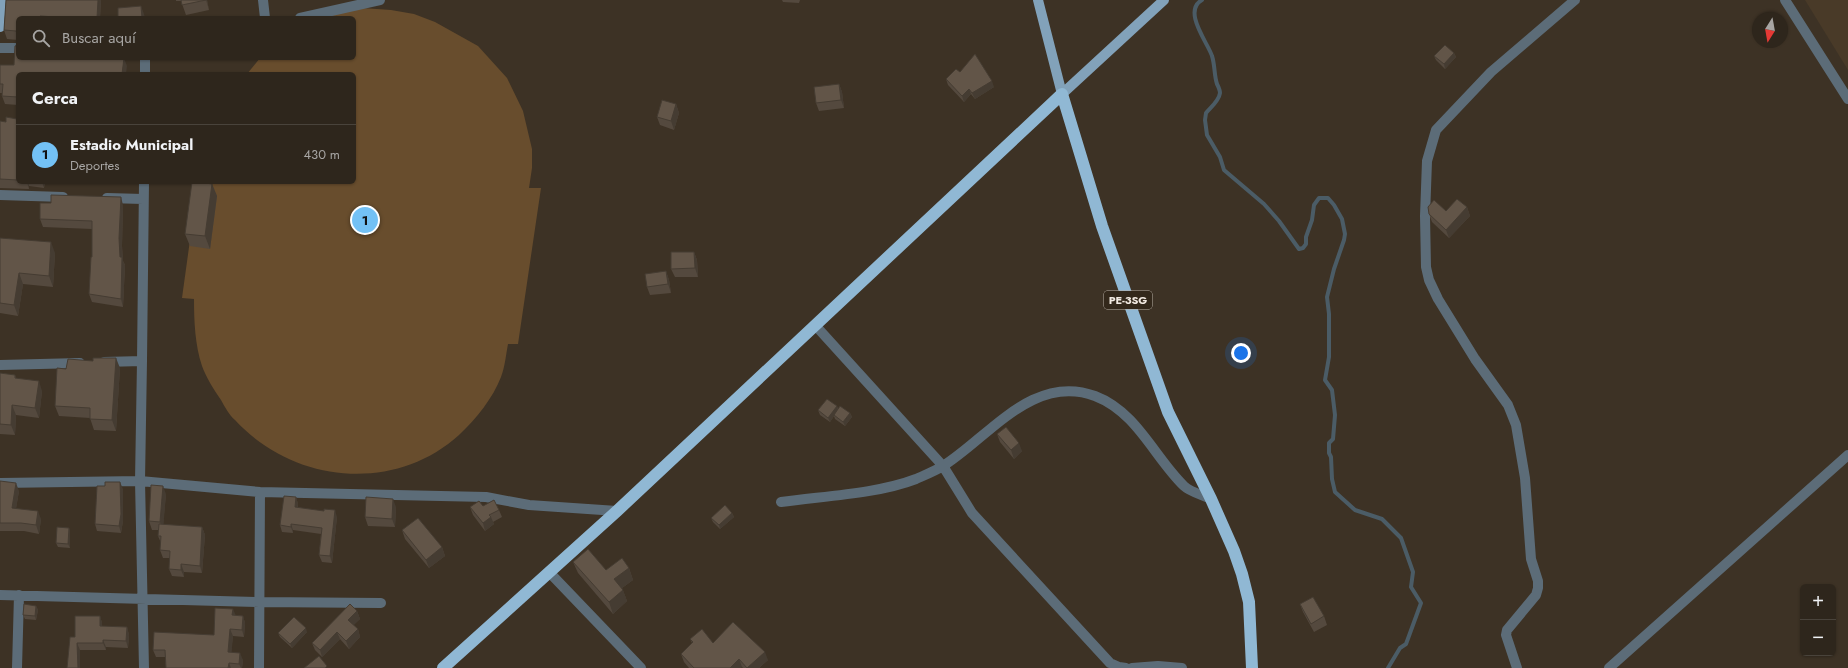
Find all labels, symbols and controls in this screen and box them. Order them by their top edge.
north arrow [1752,12,1788,48]
search box [16,16,356,60]
icon: search [30,27,52,49]
text: Buscar aquí [62,27,136,49]
text: Cerca [32,86,78,110]
text: Estadio Municipal [70,134,193,156]
text: 1 [42,145,48,164]
text: 430 m [303,145,340,164]
text: Deportes [70,156,120,175]
pin: 1 [352,205,378,235]
road number: PE-3SG [1104,291,1152,309]
your location [1231,343,1251,363]
map controls [1800,584,1836,656]
button: + [1800,584,1836,620]
button: − [1800,620,1836,656]

